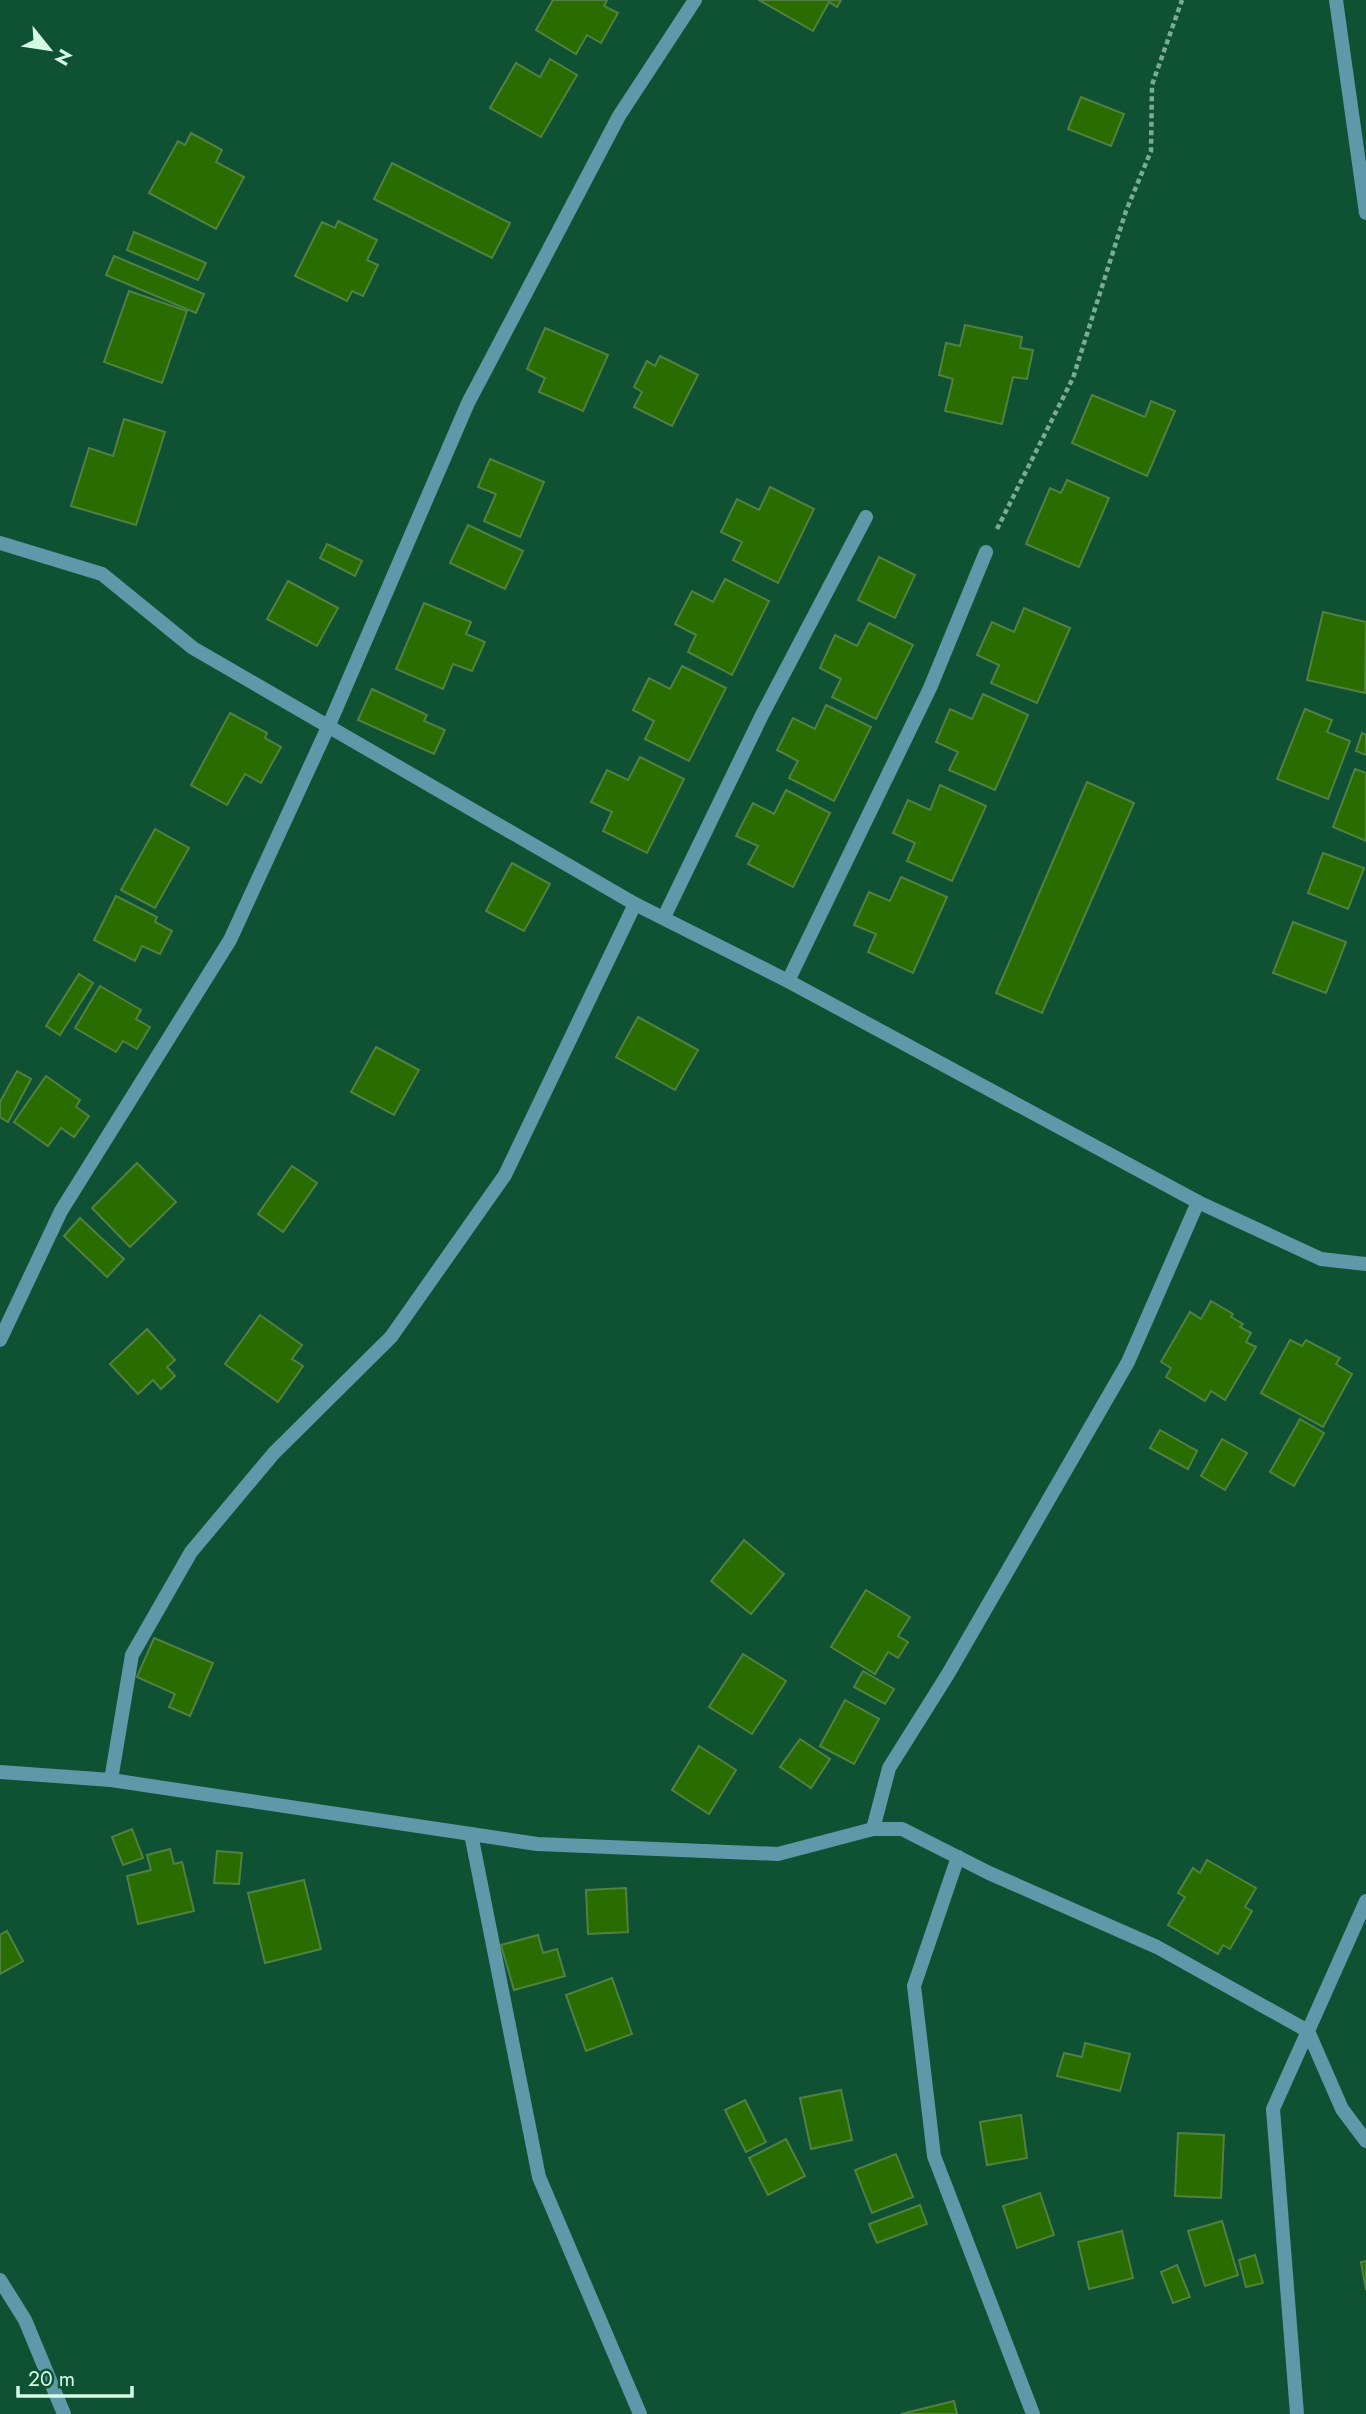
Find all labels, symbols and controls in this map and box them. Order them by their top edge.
north arrow [14,14,84,84]
text: N [48,44,79,71]
scale bar [18,2354,131,2398]
text: 20 m [28,2364,75,2394]

